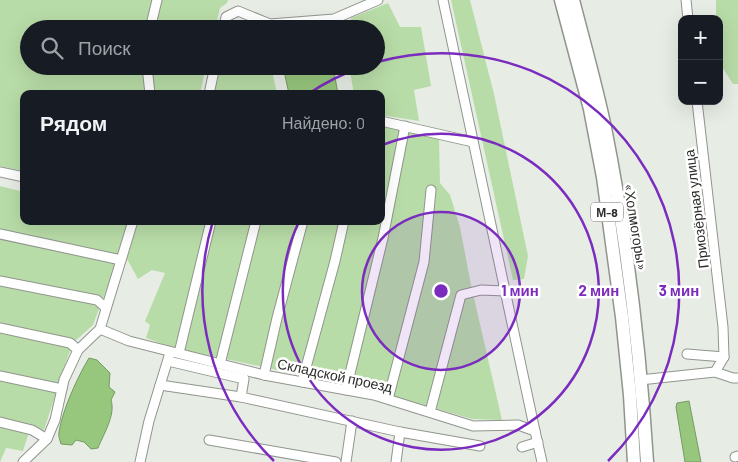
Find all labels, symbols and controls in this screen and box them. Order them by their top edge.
map controls [678,15,723,105]
button: + [678,15,723,60]
search box [20,20,385,75]
icon: search [38,34,66,62]
text: Поиск [78,36,131,59]
button: − [678,60,723,105]
text: Рядом [40,110,107,135]
text: Найдено: 0 [282,113,365,132]
street label: Приозёрная улица [680,148,712,269]
street label: «Холмогоры» [621,182,651,272]
road number: М-8 [591,202,623,222]
text: 1 мин [501,281,539,299]
text: 2 мин [579,281,619,299]
text: 3 мин [659,281,699,299]
centre of rings [432,282,450,300]
street label: Складской проезд [276,355,394,395]

